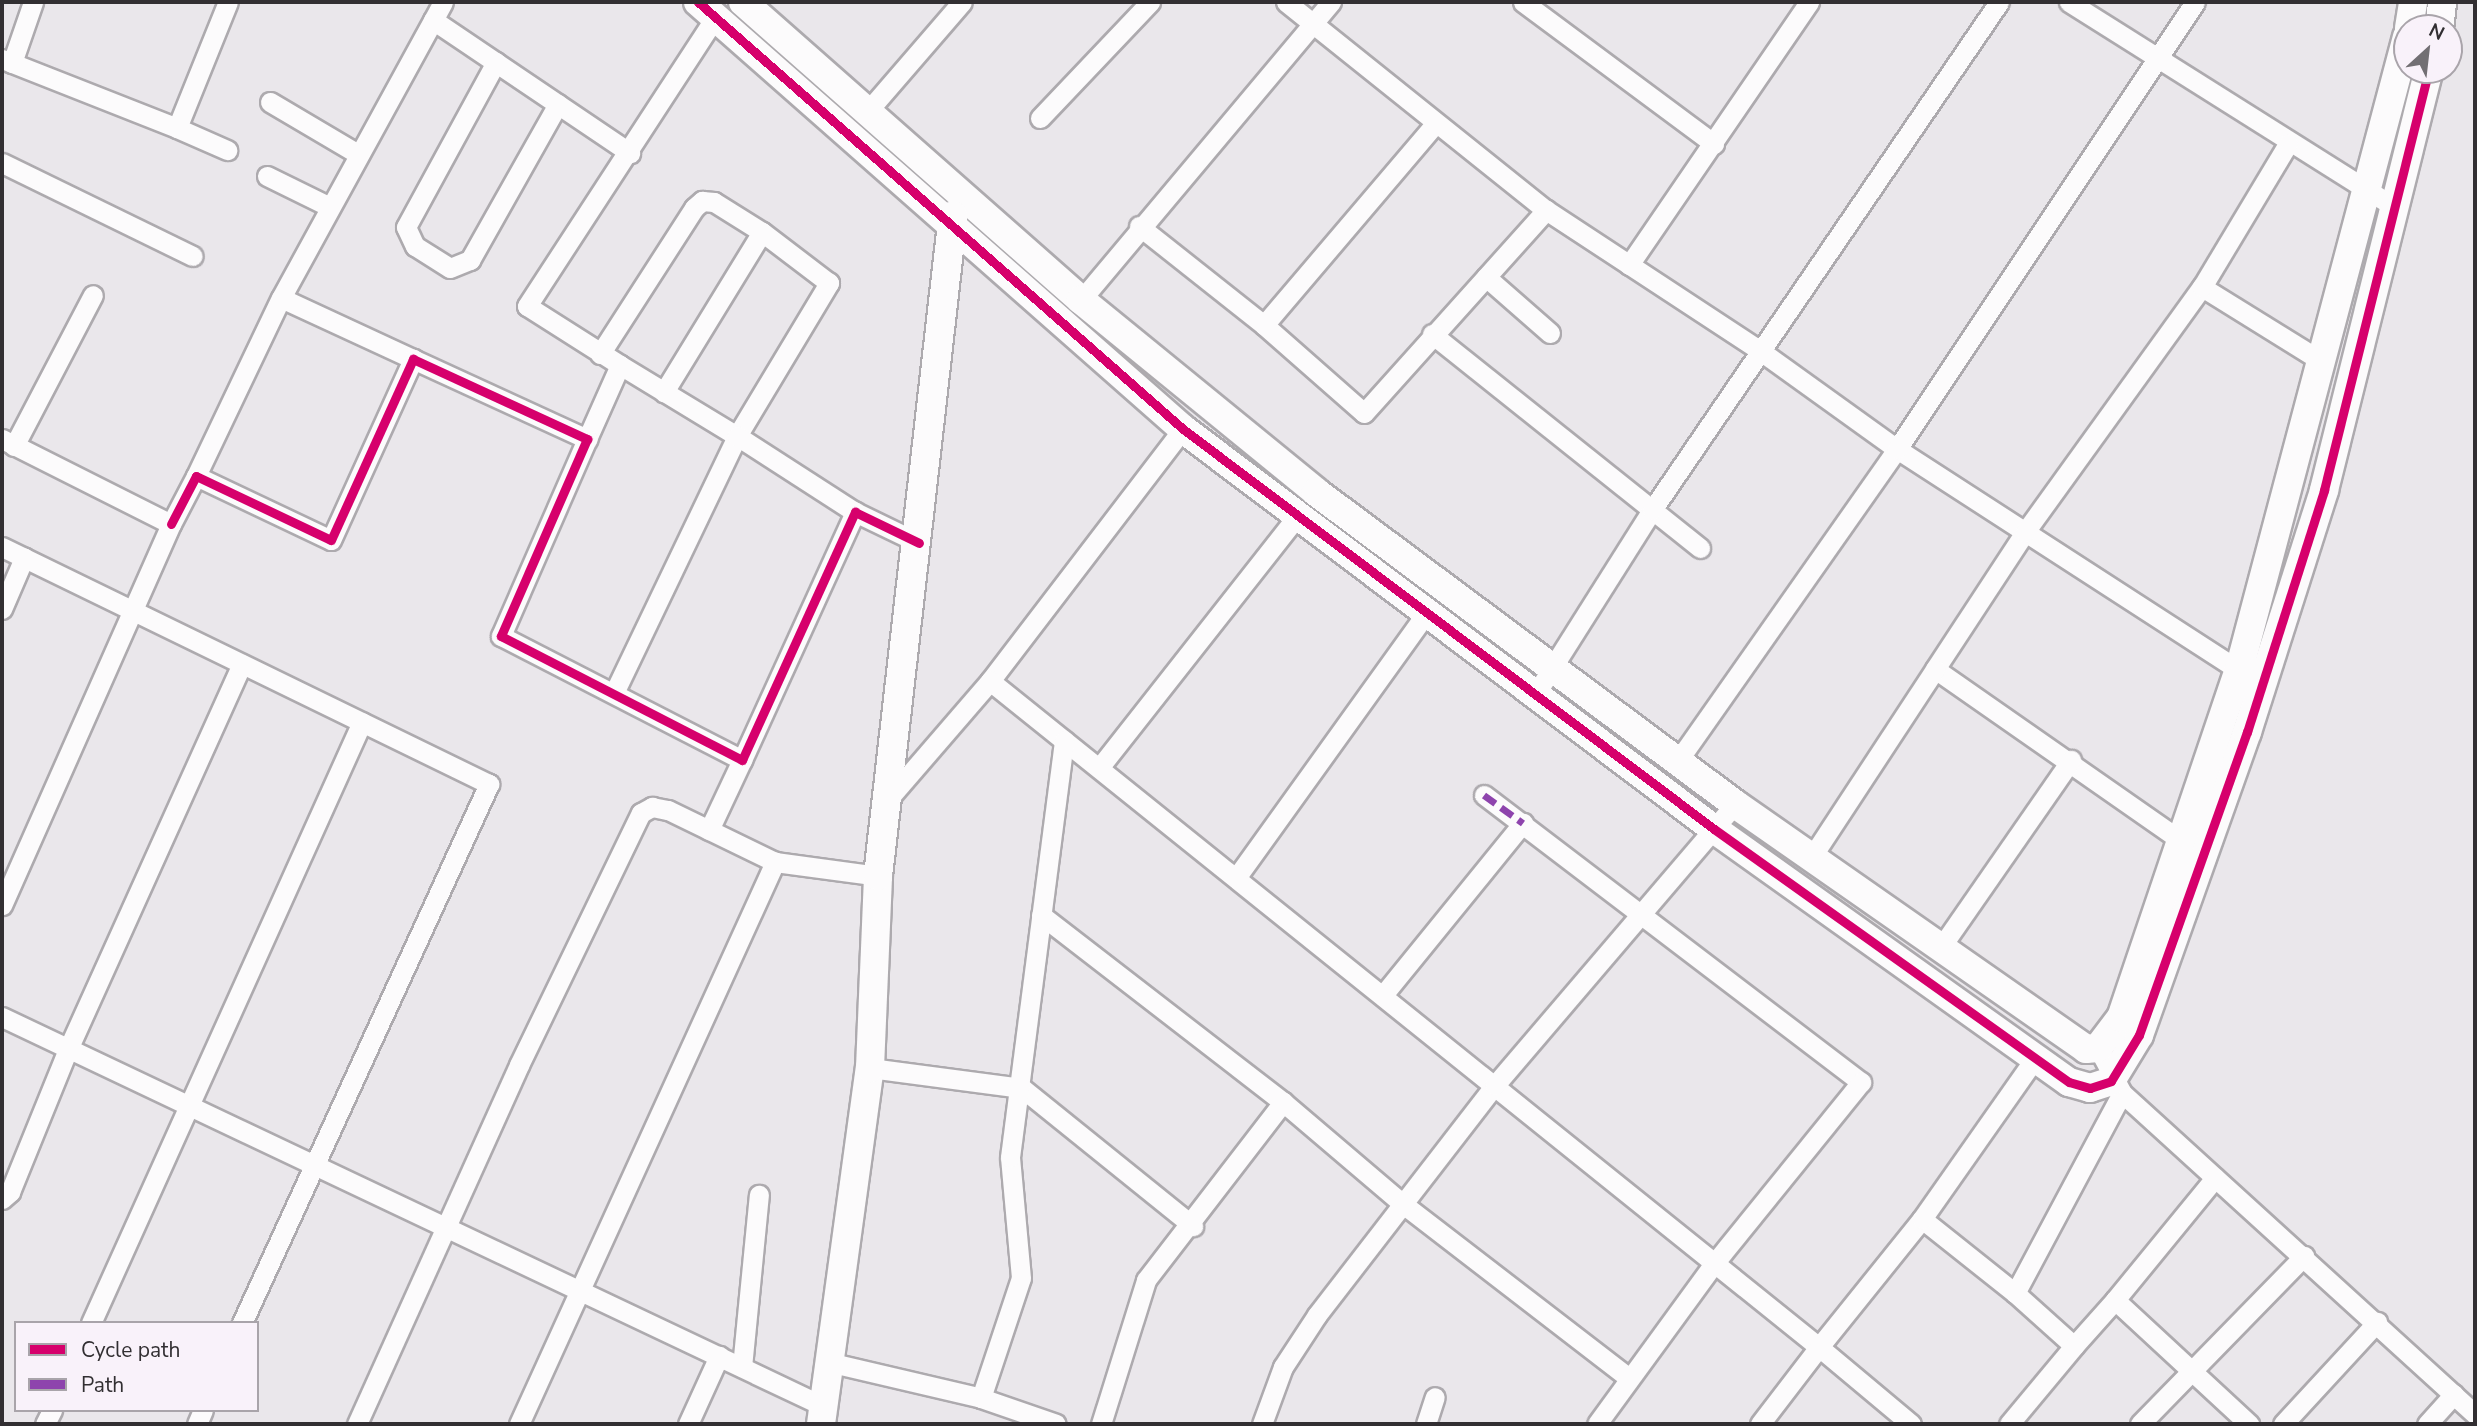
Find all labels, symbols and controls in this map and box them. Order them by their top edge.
north arrow [2393,14,2463,84]
text: N [2424,17,2449,47]
legend [14,1321,259,1412]
text: Cycle path [81,1336,180,1364]
text: Path [81,1371,124,1399]

